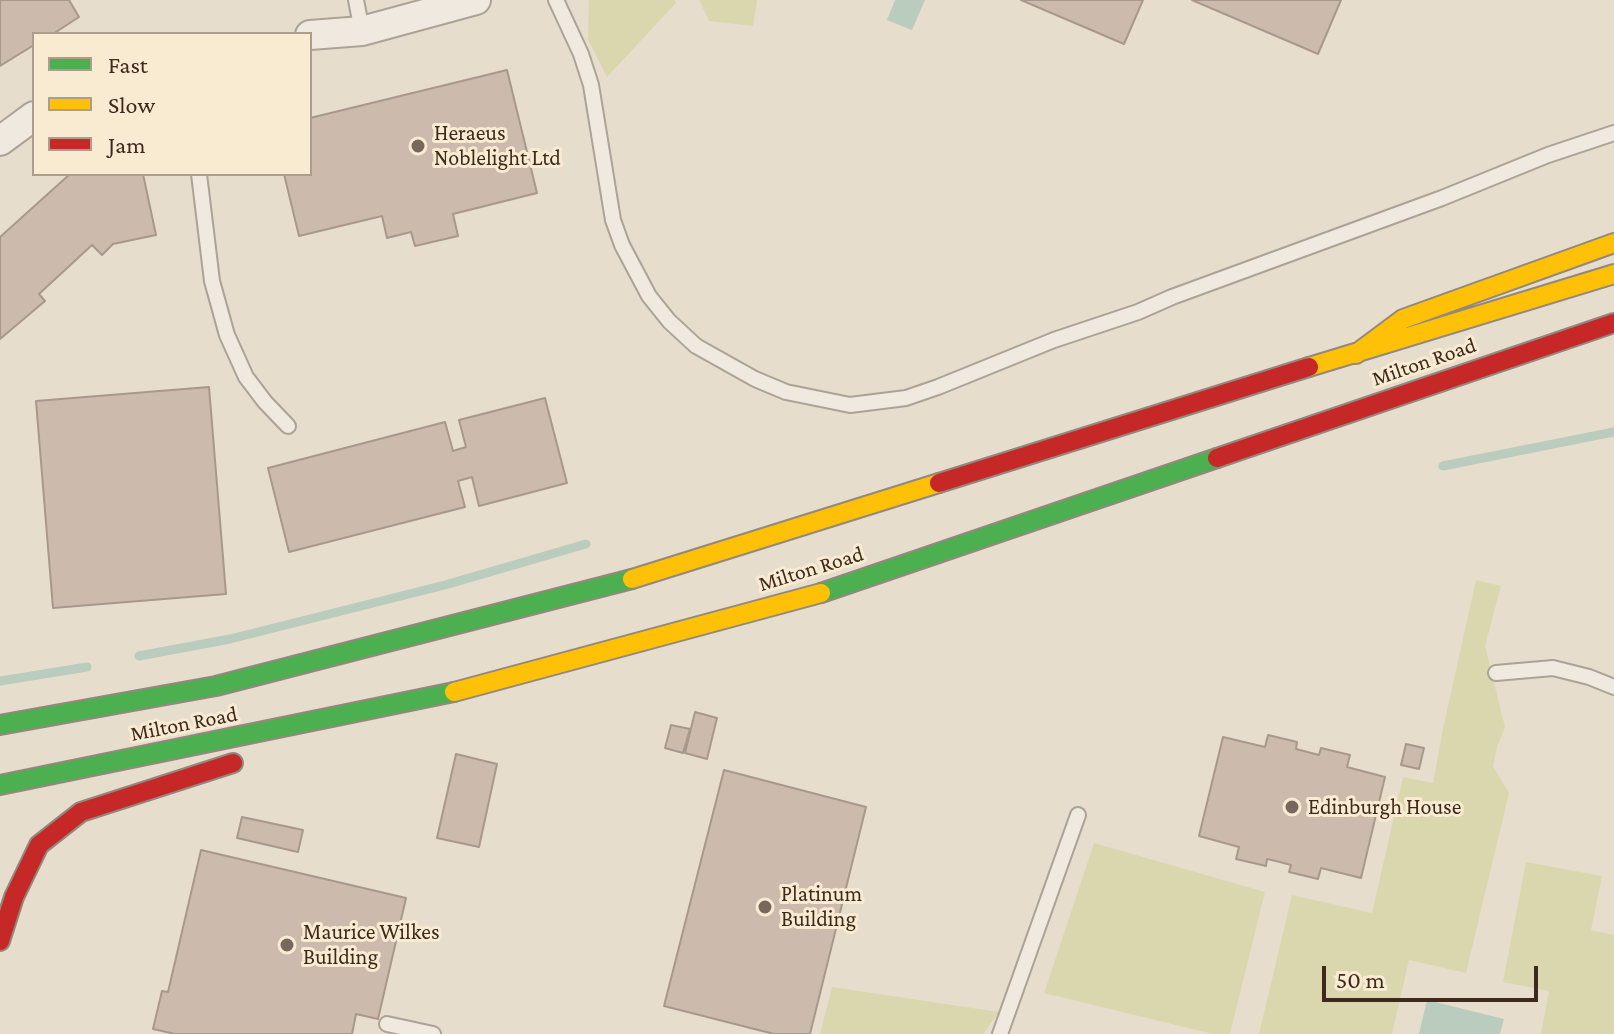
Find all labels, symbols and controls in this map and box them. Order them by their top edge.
legend [32,32,312,176]
text: Fast [108,51,148,78]
text: Slow [108,91,155,118]
place label: Heraeus Noblelight Ltd [434,120,561,172]
text: Jam [108,131,146,158]
marker: Heraeus Noblelight Ltd [409,137,427,155]
street label: Milton Road [1368,332,1480,392]
street label: Milton Road [755,541,867,597]
street label: Milton Road [128,701,240,747]
place label: Edinburgh House [1308,794,1461,820]
marker: Edinburgh House [1283,798,1301,816]
place label: Platinum Building [781,881,862,932]
marker: Platinum Building [756,898,774,916]
place label: Maurice Wilkes Building [303,919,440,970]
marker: Maurice Wilkes Building [278,936,296,954]
scale bar [1326,950,1542,1000]
text: 50 m [1336,966,1385,993]

